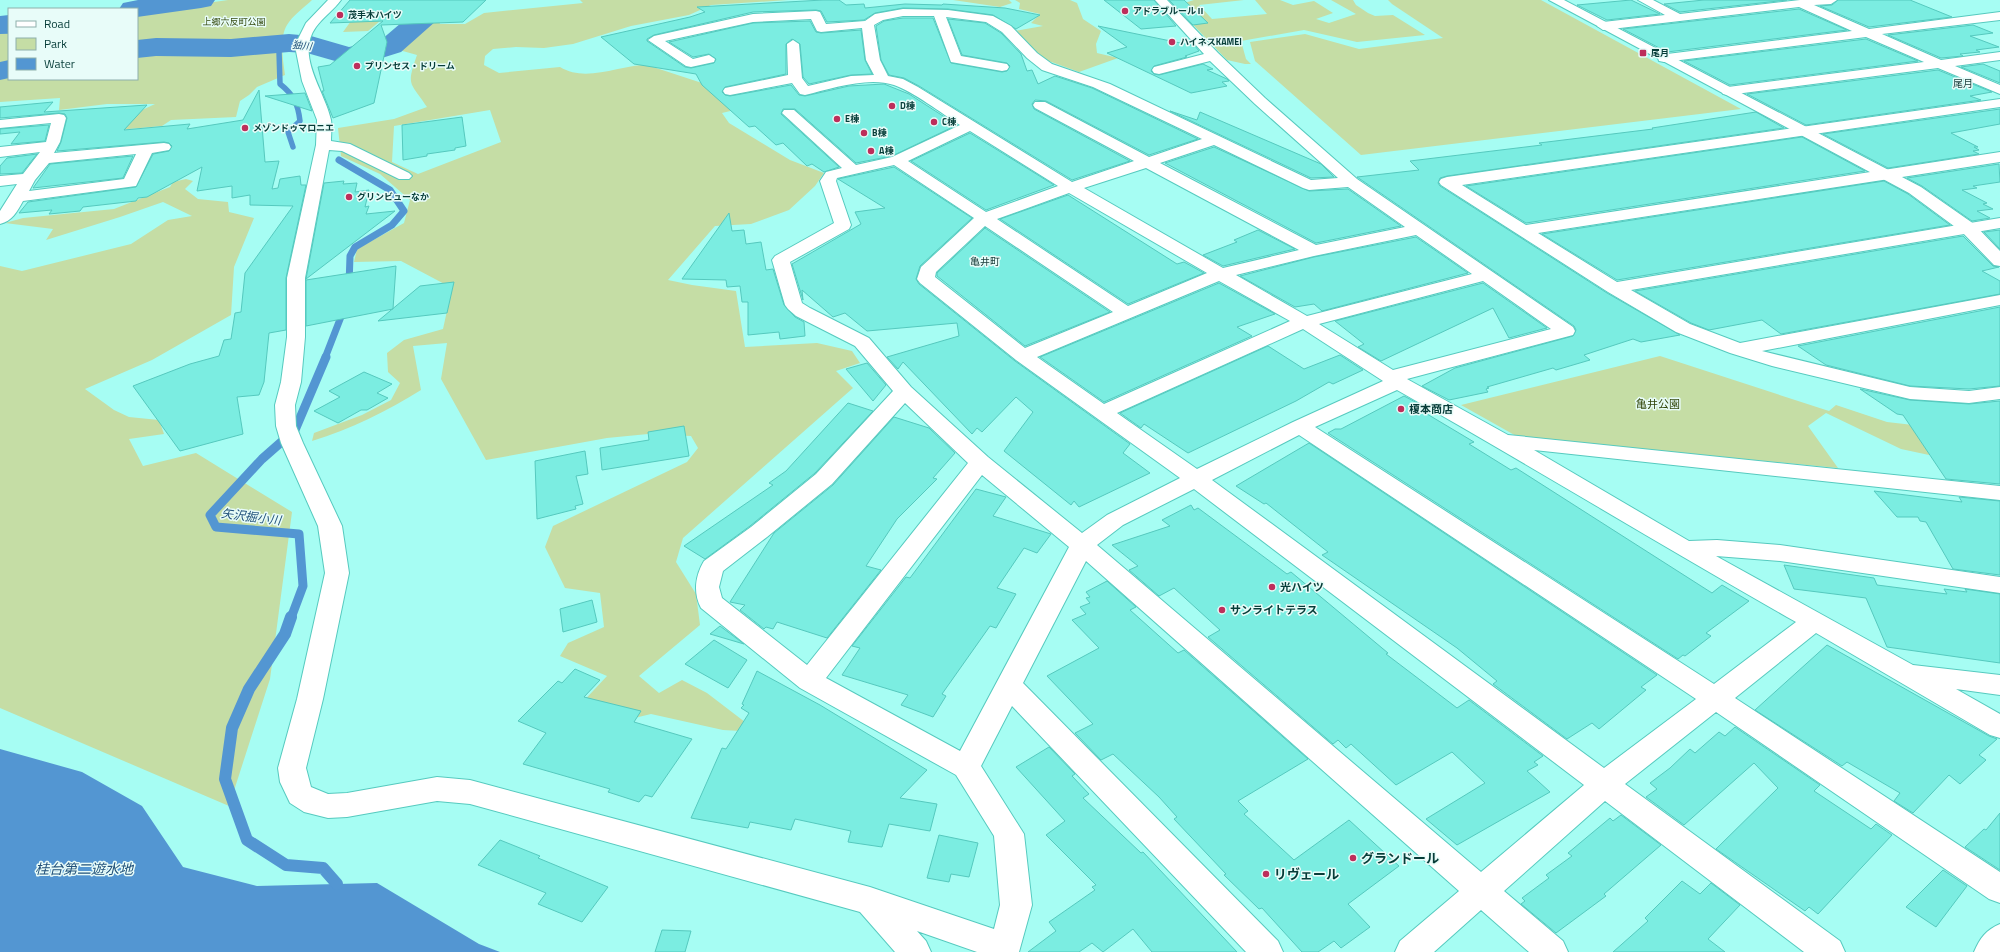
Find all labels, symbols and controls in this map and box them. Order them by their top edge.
place label: アドラブルールⅡ [1133,4,1205,17]
marker: アドラブルールⅡ [1120,6,1130,16]
legend [8,8,138,80]
place label: 茂手木ハイツ [348,8,402,21]
marker: 茂手木ハイツ [335,10,345,20]
text: Road [44,14,70,33]
park label: 上郷六反町公園 [202,15,266,28]
text: Park [44,34,67,53]
place label: ハイネスKAMEI [1180,35,1242,48]
water label: 㹨川 [291,37,314,54]
marker: ハイネスKAMEI [1167,37,1177,47]
place label: 尾月 [1651,46,1669,59]
marker: 尾月 [1638,48,1648,58]
text: Water [44,54,75,73]
place label: プリンセス・ドリーム [365,59,455,72]
marker: プリンセス・ドリーム [352,61,362,71]
district label: 尾月 [1953,76,1973,91]
place label: D棟 [900,99,915,112]
marker: D棟 [887,101,897,111]
place label: E棟 [845,112,859,125]
marker: E棟 [832,114,842,124]
place label: C棟 [942,115,956,128]
marker: C棟 [929,117,939,127]
place label: メゾンドゥマロニエ [253,121,334,134]
marker: メゾンドゥマロニエ [240,123,250,133]
place label: B棟 [872,126,886,139]
marker: B棟 [859,128,869,138]
place label: A棟 [879,144,893,157]
marker: A棟 [866,146,876,156]
place label: グリンビューなか [357,190,429,203]
marker: グリンビューなか [344,192,354,202]
district label: 亀井町 [970,254,1000,269]
park label: 亀井公園 [1636,396,1680,412]
place label: 榎本商店 [1409,401,1453,417]
marker: 榎本商店 [1396,404,1406,414]
water label: 矢沢掘小川 [220,503,284,530]
place label: 光ハイツ [1280,579,1324,595]
marker: 光ハイツ [1267,582,1277,592]
place label: サンライトテラス [1230,602,1318,618]
marker: サンライトテラス [1217,605,1227,615]
place label: グランドール [1361,848,1439,868]
marker: グランドール [1348,853,1358,863]
water label: 桂台第二遊水地 [35,858,135,879]
place label: リヴェール [1274,864,1339,884]
marker: リヴェール [1261,869,1271,879]

